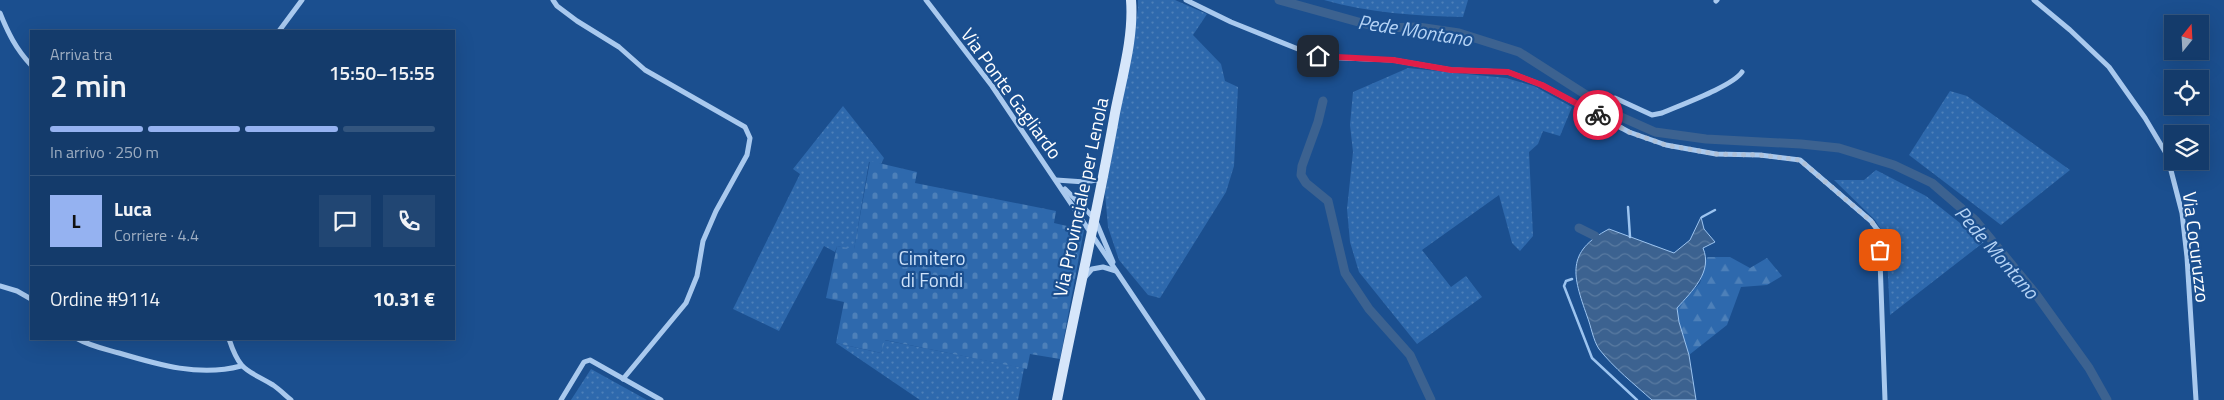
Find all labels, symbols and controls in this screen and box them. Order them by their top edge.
water label: Pede Montano [1356,6,1475,55]
north arrow [2164,15,2209,60]
map controls [2164,15,2209,170]
street label: Via Ponte Gagliardo [954,21,1070,165]
pin [1297,35,1339,77]
text: Arriva tra [50,42,112,66]
icon: home [1304,42,1332,70]
text: 15:50–15:55 [329,58,435,87]
text: 2 min [50,61,127,109]
button: locate [2164,70,2209,115]
courier [1573,90,1623,140]
street label: Via Provinciale per Lenola [1045,94,1115,299]
icon: bike [1584,101,1612,129]
button: layers [2164,125,2209,170]
text: In arrivo · 250 m [50,140,159,164]
street label: Via Cocuruzzo [2176,190,2218,304]
text: Luca [114,194,152,223]
button: chat [319,195,371,247]
button: phone [383,195,435,247]
water label: Pede Montano [1947,198,2047,307]
text: L [72,206,80,235]
text: Corriere · 4.4 [114,223,199,247]
pin [1859,229,1901,271]
icon: bag [1866,236,1894,264]
park label: Cimitero di Fondi [898,243,966,294]
text: Ordine #9114 [50,284,160,313]
text: 10.31 € [373,284,435,313]

